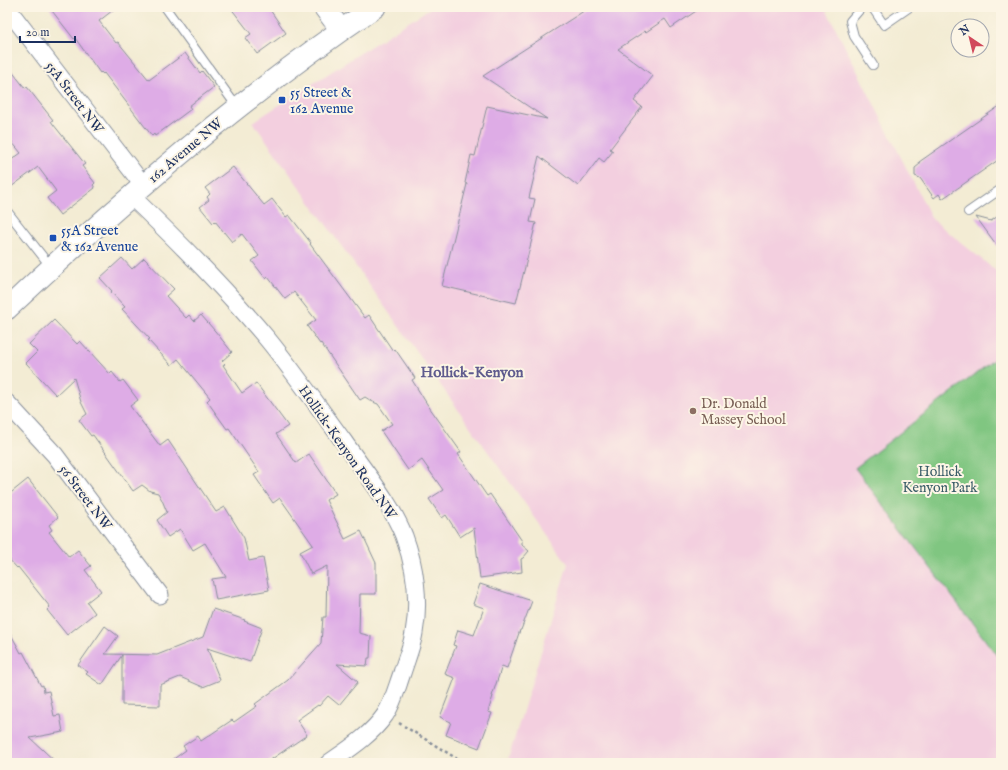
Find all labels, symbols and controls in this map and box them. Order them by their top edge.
scale bar [20,18,75,44]
north arrow [950,18,990,58]
text: N [956,22,973,40]
text: 20 m [26,25,49,40]
street label: 55A Street NW [41,58,108,138]
place label: 55 Street & 162 Avenue [290,84,354,118]
marker: 55 Street & 162 Avenue [277,95,287,105]
street label: 162 Avenue NW [145,114,227,187]
place label: 55A Street & 162 Avenue [61,222,139,256]
marker: 55A Street & 162 Avenue [48,233,58,243]
district label: Hollick-Kenyon [420,363,524,382]
street label: Hollick-Kenyon Road NW [294,382,401,524]
place label: Dr. Donald Massey School [701,395,786,429]
marker: Dr. Donald Massey School [688,406,698,416]
street label: 56 Street NW [55,461,116,534]
park label: Hollick Kenyon Park [902,463,978,497]

